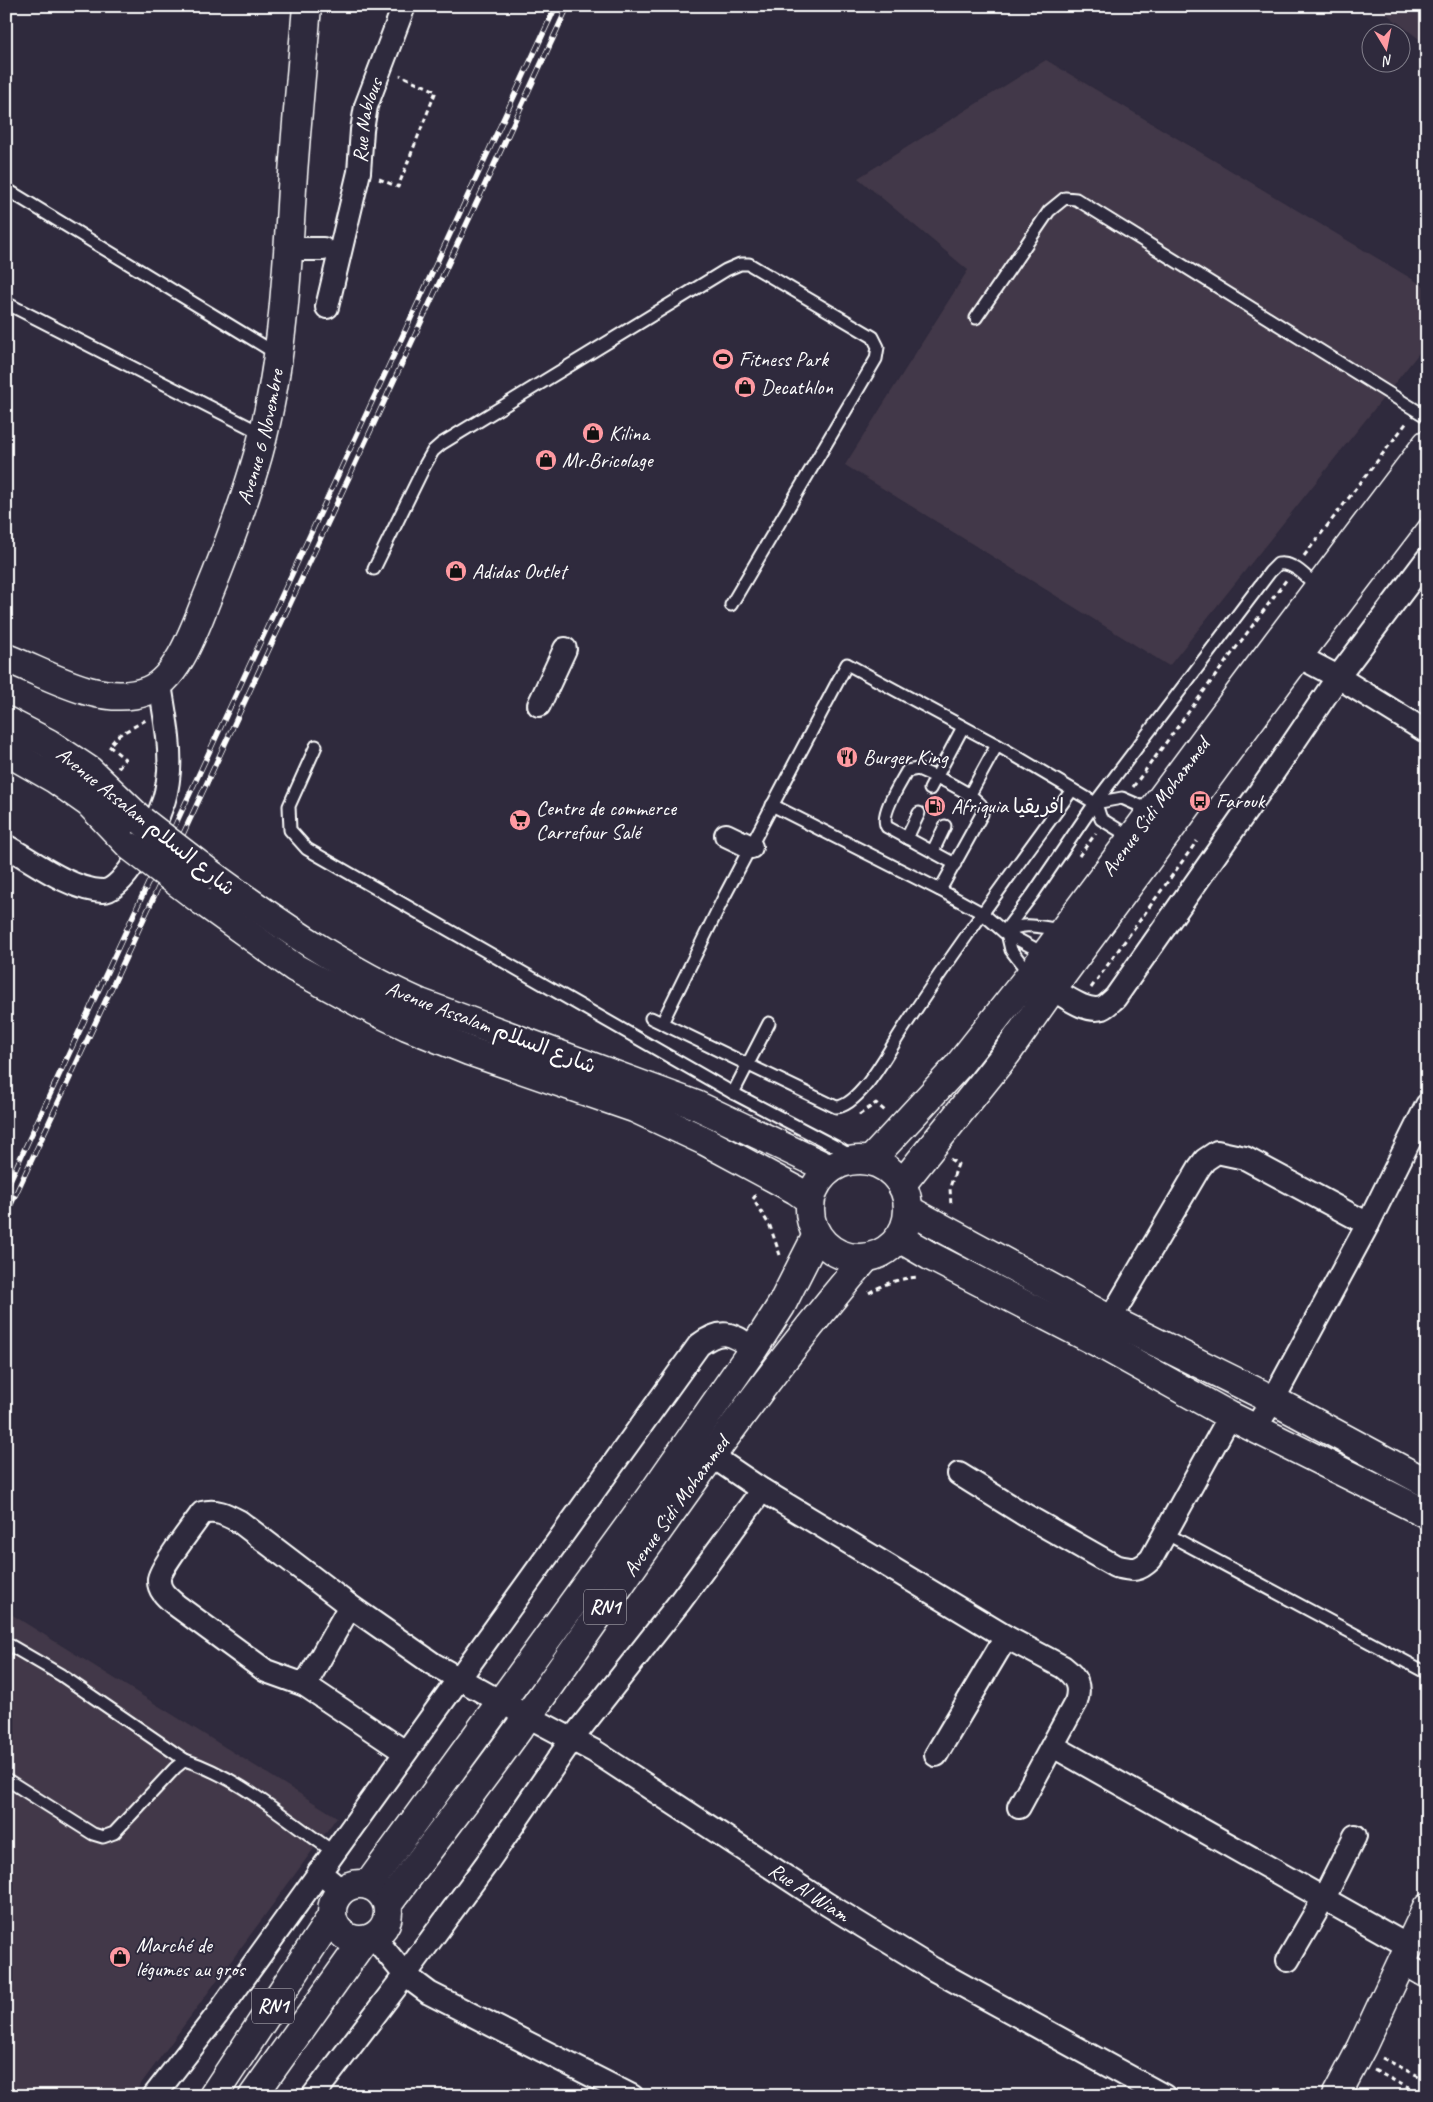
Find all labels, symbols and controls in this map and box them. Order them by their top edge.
north arrow [1360,22,1410,72]
text: N [1380,51,1394,70]
street label: Rue Nablous [347,73,389,164]
place label: Fitness Park [739,346,829,372]
sports icon: Fitness Park [711,347,735,371]
street label: Avenue 6 Novembre [230,366,289,508]
place label: Decathlon [761,374,833,400]
shop icon: Decathlon [733,375,757,399]
place label: Kilina [609,420,652,446]
shop icon: Kilina [581,421,605,445]
place label: Mr.Bricolage [562,447,655,473]
shop icon: Mr.Bricolage [534,448,558,472]
place label: Adidas Outlet [472,558,569,584]
shop icon: Adidas Outlet [444,559,468,583]
street label: Avenue Sidi Mohammed [1095,729,1217,881]
street label: Avenue Assalam شارع السلام [49,741,241,904]
place label: Burger King [863,744,949,770]
restaurant icon: Burger King [835,745,859,769]
place label: Farouk [1216,788,1266,814]
bus stop icon: Farouk [1188,789,1212,813]
place label: Afriquia افريقيا [951,793,1064,819]
fuel station icon: Afriquia افريقيا [923,794,947,818]
place label: Centre de commerce Carrefour Salé [536,795,677,845]
supermarket icon: Centre de commerce Carrefour Salé [508,808,532,832]
street label: Avenue Assalam شارع السلام [381,975,600,1082]
street label: Avenue Sidi Mohammed [617,1428,737,1581]
road number: RN1 [584,1590,626,1624]
street label: Rue Al Wiam [764,1856,855,1928]
place label: Marché de légumes au gros [136,1932,246,1982]
shop icon: Marché de légumes au gros [108,1945,132,1969]
road number: RN1 [252,1988,294,2024]

